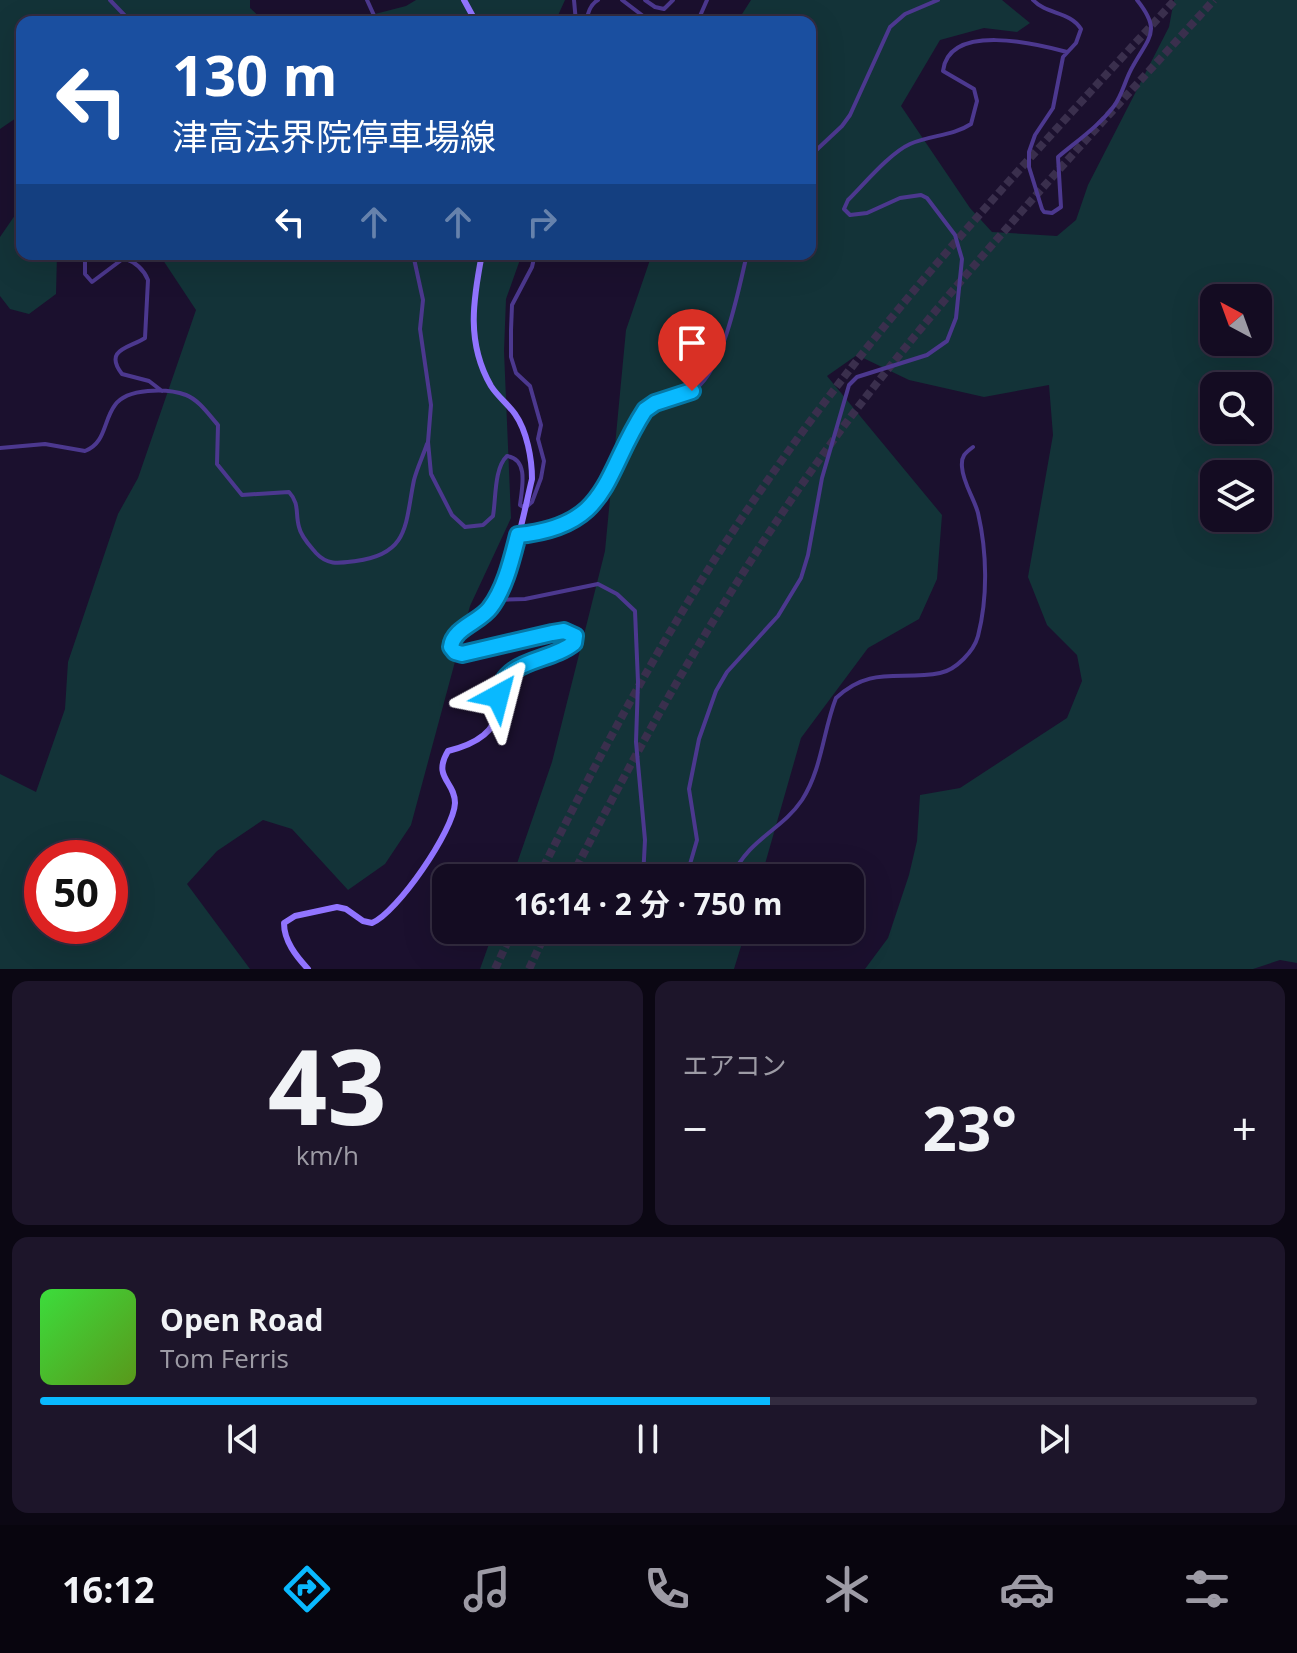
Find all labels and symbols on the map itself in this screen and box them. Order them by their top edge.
north arrow [1200,284,1272,356]
pin [658,309,726,391]
position arrow [456,654,540,738]
speed limit sign: 50 [24,840,128,944]

